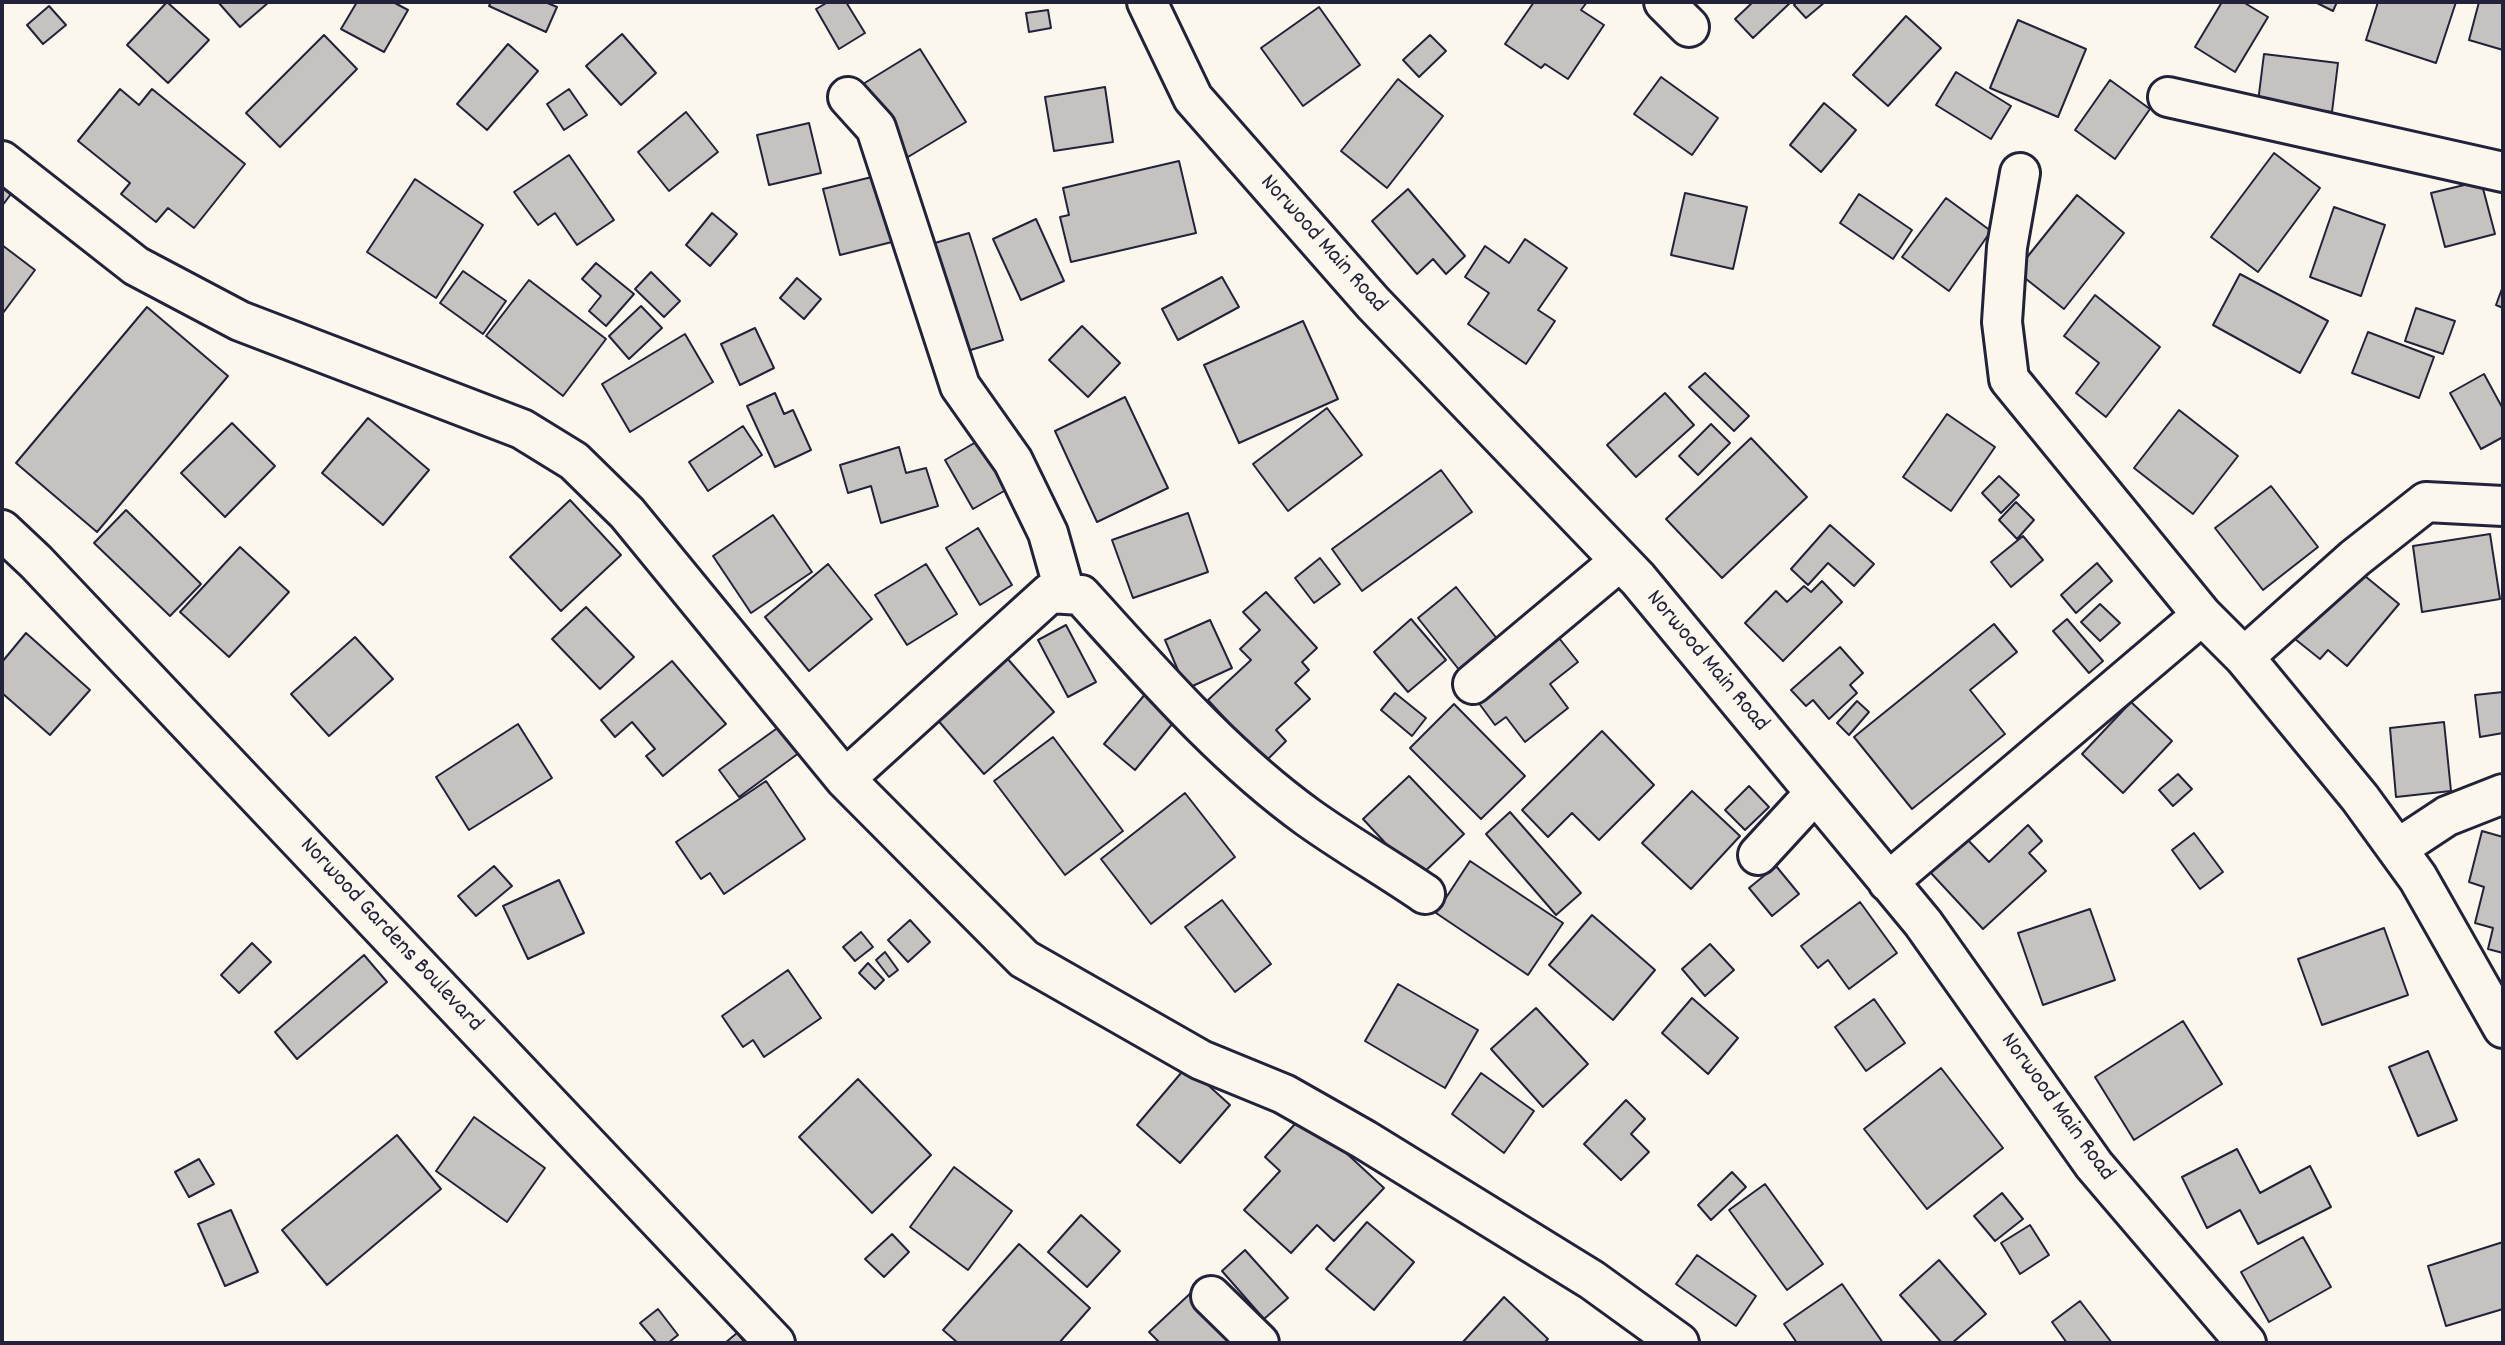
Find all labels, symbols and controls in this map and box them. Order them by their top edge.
street label: Norwood Main Road [1252,170,1392,320]
street label: Norwood Main Road [1638,585,1774,739]
street label: Norwood Gardens Boulevard [292,833,488,1039]
street label: Norwood Main Road [1993,1028,2119,1188]

